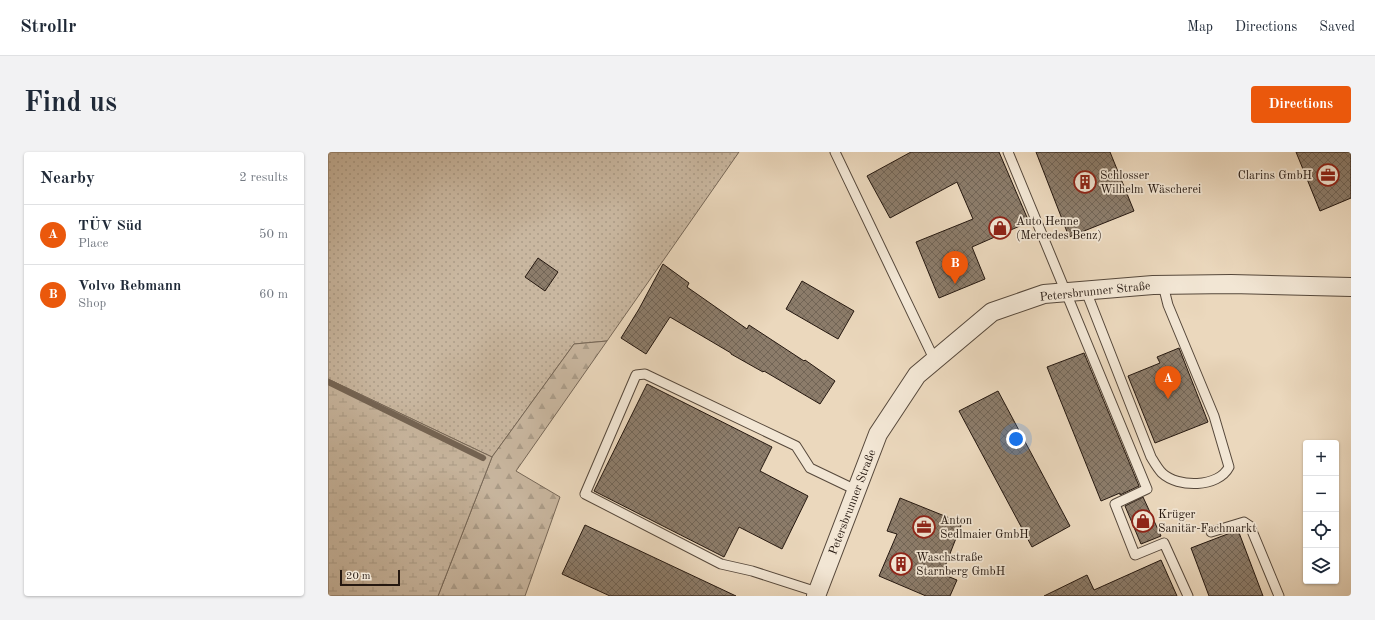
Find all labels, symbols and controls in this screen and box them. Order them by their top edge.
text: Strollr [20,18,76,37]
text: Map [1187,20,1213,34]
text: Directions [1235,20,1297,34]
text: Saved [1319,20,1355,34]
button: Directions [1251,86,1351,123]
text: Find us [24,90,117,118]
office icon: Clarins GmbH [1315,162,1341,188]
building icon: Schlosser Wilhelm Wäscherei [1072,169,1098,195]
text: Nearby [40,170,95,187]
place label: Schlosser Wilhelm Wäscherei [1100,170,1201,196]
place label: Clarins GmbH [1238,170,1312,182]
text: 2 results [239,171,288,184]
shop icon: Auto Henne (Mercedes Benz) [987,215,1013,241]
place label: Auto Henne (Mercedes Benz) [1016,216,1102,242]
text: TÜV Süd [78,219,142,234]
text: A [48,228,58,241]
text: 50 m [259,228,288,241]
text: Place [78,237,108,250]
pin: B [942,251,968,284]
text: Volvo Rebmann [78,279,181,294]
street label: Petersbrunner Straße [1039,280,1152,304]
text: B [48,288,58,301]
text: 60 m [259,288,288,301]
text: Shop [78,297,106,310]
pin: A [1155,366,1181,399]
your location [1006,429,1026,449]
map controls [1303,440,1339,584]
button: + [1303,440,1339,476]
street label: Petersbrunner Straße [827,448,879,557]
button: − [1303,476,1339,512]
shop icon: Krüger Sanitär-Fachmarkt [1130,508,1156,534]
place label: Krüger Sanitär-Fachmarkt [1158,509,1256,535]
button: locate [1303,512,1339,548]
office icon: Anton Sedlmaier GmbH [911,514,937,540]
place label: Anton Sedlmaier GmbH [940,515,1029,541]
button: layers [1303,548,1339,584]
building icon: Waschstraße Starnberg GmbH [888,551,914,577]
place label: Waschstraße Starnberg GmbH [916,552,1005,578]
scale bar [340,568,400,587]
text: 20 m [346,571,371,582]

